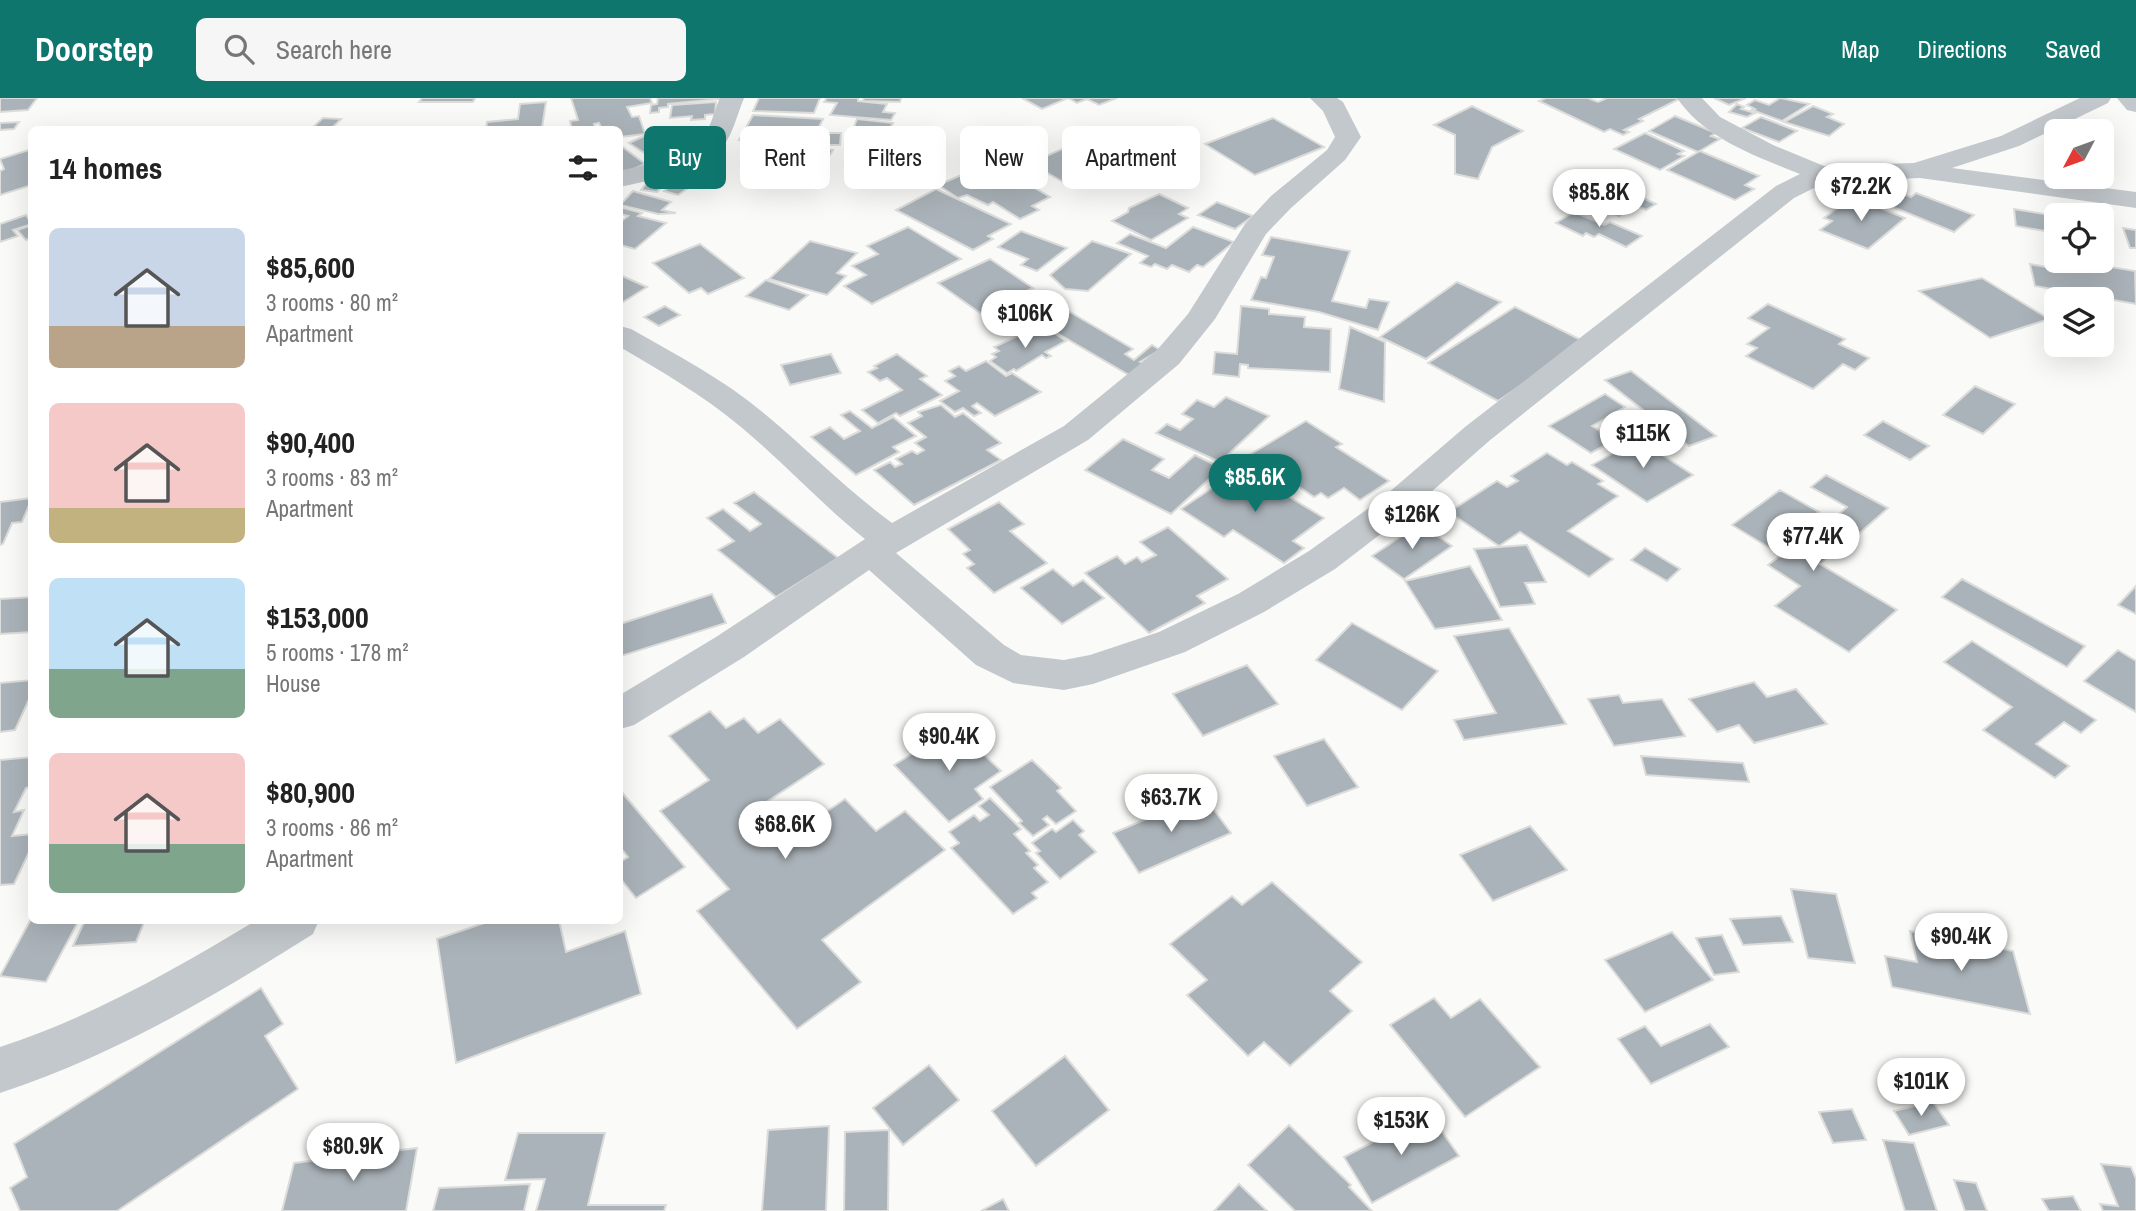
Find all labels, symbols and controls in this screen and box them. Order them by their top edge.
search box [196,18,686,81]
text: Doorstep [35,27,154,71]
icon: search [220,30,258,68]
text: Search here [276,32,392,67]
text: Map [1841,33,1879,65]
text: Directions [1917,33,2007,65]
text: Saved [2045,33,2101,65]
north arrow [2044,119,2114,189]
map controls [2044,119,2114,357]
chip: Buy [644,126,726,189]
chip: Rent [740,126,830,189]
chip: Filters [844,126,946,189]
chip: New [960,126,1048,189]
chip: Apartment [1062,126,1200,189]
text: 14 homes [49,148,163,188]
icon: filters [564,149,602,187]
pin: $72.2K [1804,164,1918,223]
pin: $85.8K [1542,170,1656,229]
text: $72.2K [1831,170,1891,201]
text: $85.8K [1569,176,1629,207]
button: locate [2044,203,2114,273]
text: $85,600 [266,247,355,287]
icon: home [105,256,189,340]
text: 3 rooms · 80 m² [266,287,398,318]
button: layers [2044,287,2114,357]
pin: $106K [976,290,1074,350]
text: $106K [997,297,1053,328]
text: Apartment [266,318,353,349]
pin: $115K [1594,410,1692,470]
text: $115K [1616,417,1670,448]
text: $90,400 [266,422,355,462]
icon: home [105,431,189,515]
pin: $85.6K [1198,454,1312,514]
text: $85.6K [1225,461,1285,492]
text: 3 rooms · 83 m² [266,462,398,493]
pin: $126K [1363,491,1461,551]
text: Apartment [266,493,353,524]
text: $126K [1384,498,1440,529]
pin: $77.4K [1756,514,1870,573]
text: $77.4K [1783,520,1843,551]
text: $153,000 [266,597,369,637]
icon: home [105,606,189,690]
text: 5 rooms · 178 m² [266,637,409,668]
text: House [266,668,321,699]
pin: $90.4K [892,714,1006,773]
text: $90.4K [919,720,979,751]
text: $80,900 [266,772,355,812]
pin: $63.7K [1114,774,1228,834]
icon: home [105,781,189,865]
text: $63.7K [1141,781,1201,812]
pin: $68.6K [728,802,842,861]
text: $68.6K [755,808,815,839]
text: 3 rooms · 86 m² [266,812,398,843]
text: Apartment [266,843,353,874]
pin: $90.4K [1904,914,2018,973]
text: $90.4K [1931,920,1991,951]
pin: $101K [1872,1058,1970,1118]
text: $101K [1893,1065,1949,1096]
pin: $153K [1352,1098,1450,1157]
text: $153K [1373,1104,1429,1135]
pin: $80.9K [296,1124,410,1183]
text: $80.9K [323,1130,383,1161]

